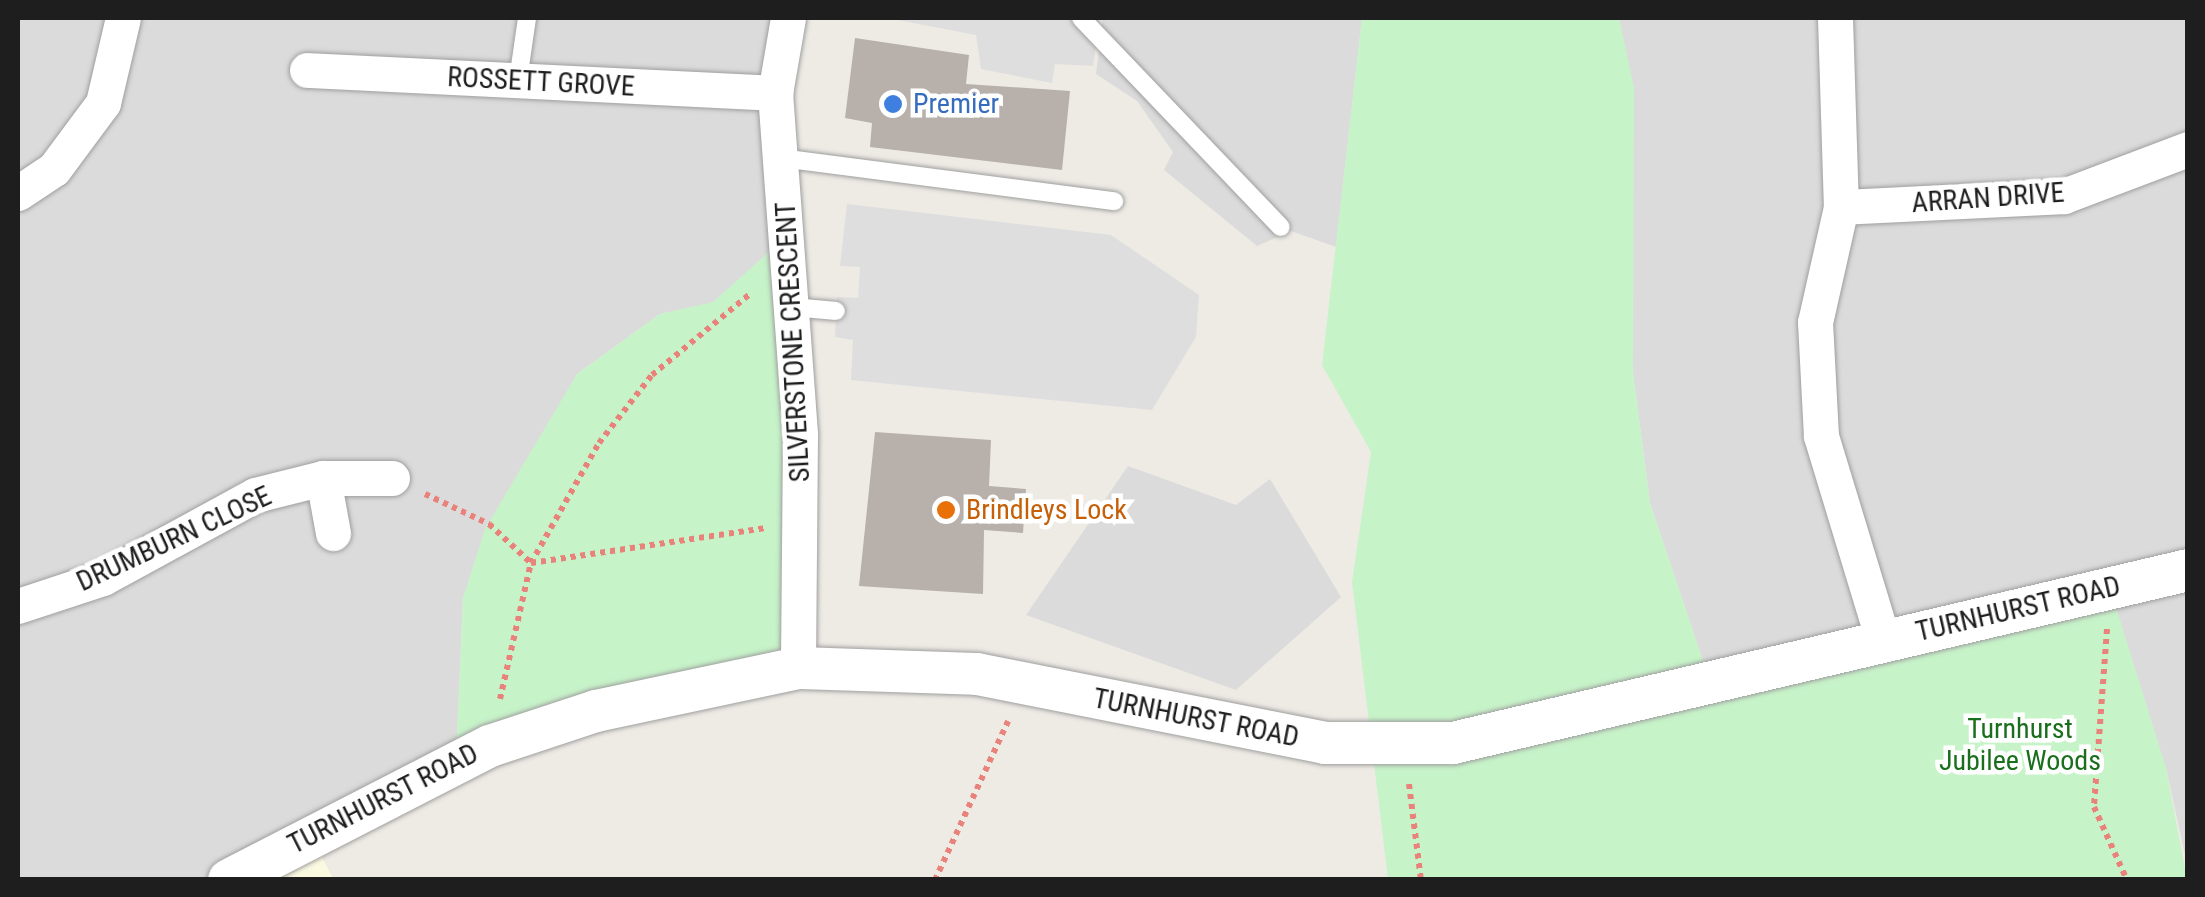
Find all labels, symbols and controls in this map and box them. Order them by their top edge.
street label: ROSSETT GROVE [446,60,636,104]
place label: Premier [913,87,999,121]
marker: Premier [882,93,904,115]
street label: ARRAN DRIVE [1910,176,2066,220]
street label: SILVERSTONE CRESCENT [769,201,817,483]
street label: DRUMBURN CLOSE [71,479,277,599]
place label: Brindleys Lock [966,493,1127,527]
marker: Brindleys Lock [935,499,957,521]
street label: TURNHURST ROAD [1912,569,2124,649]
street label: TURNHURST ROAD [1090,682,1302,754]
park label: Turnhurst Jubilee Woods [1939,712,2101,778]
street label: TURNHURST ROAD [282,736,484,862]

